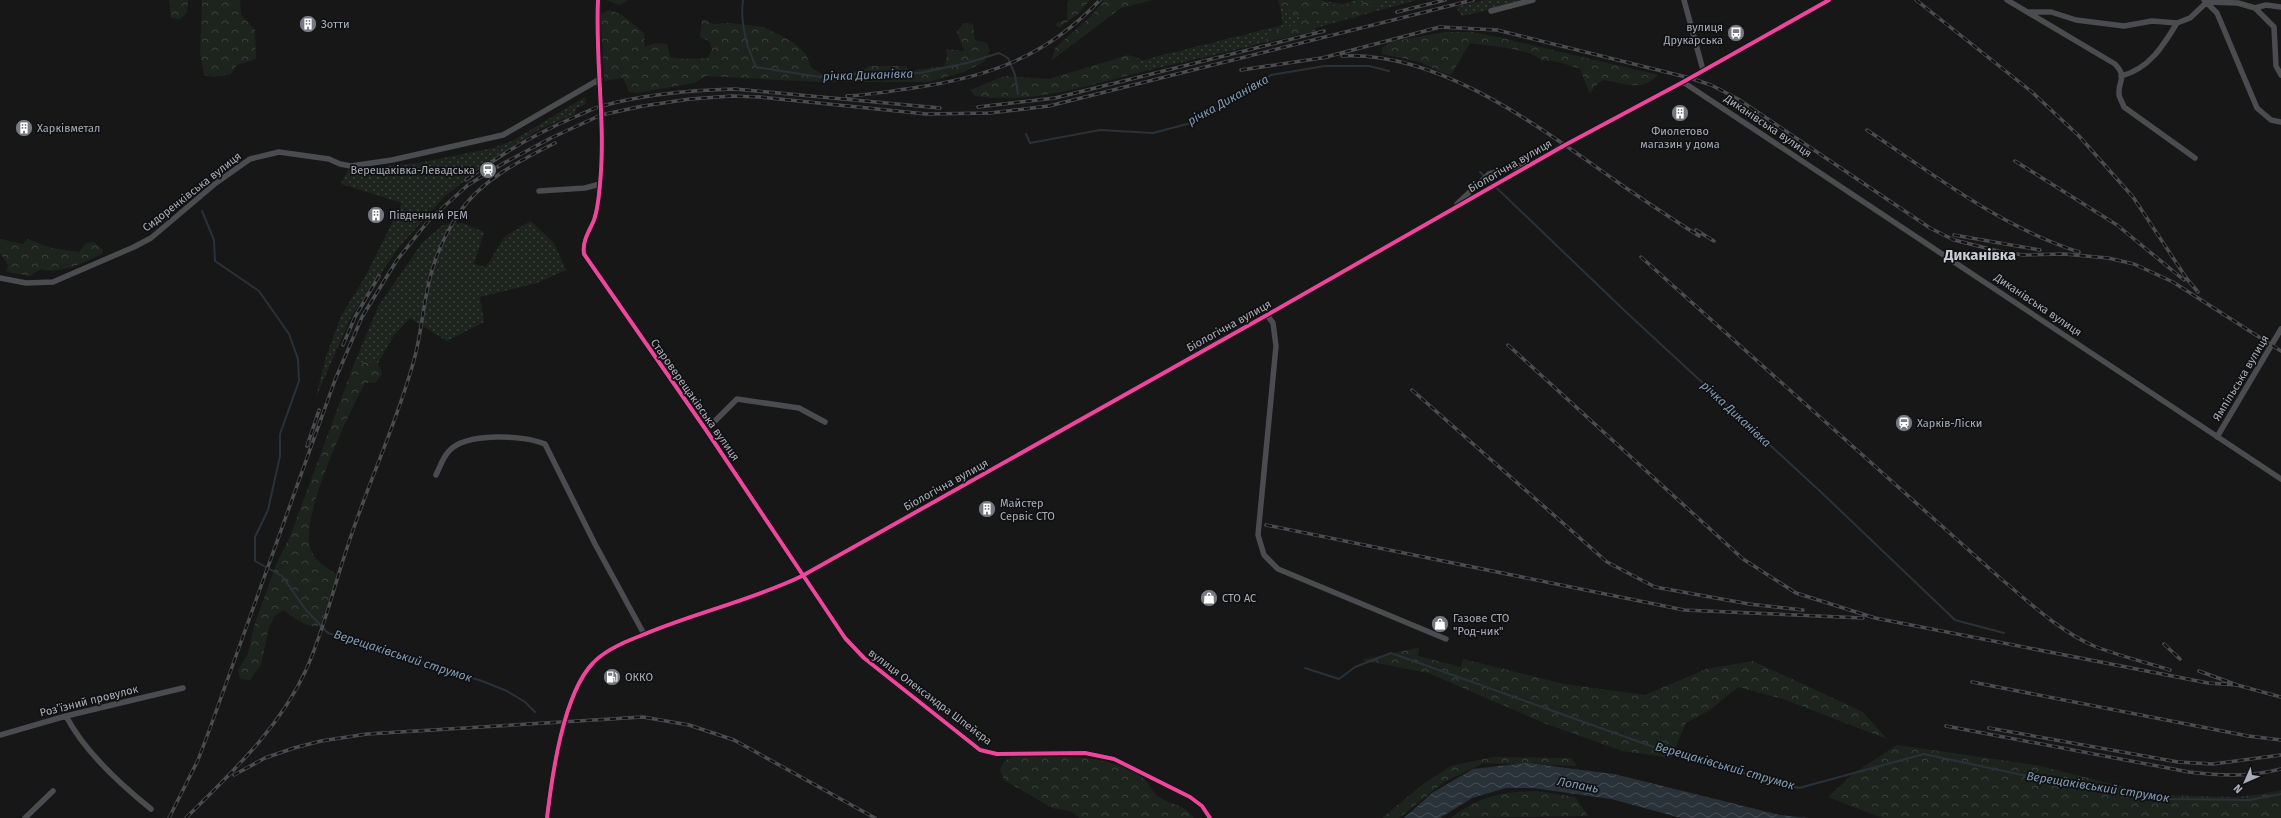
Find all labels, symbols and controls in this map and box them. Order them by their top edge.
building icon: Зотти [298,14,318,34]
place label: Зотти [321,18,350,31]
place label: вулиця Друкарська [1663,21,1723,47]
bus stop icon: вулиця Друкарська [1726,23,1746,43]
water label: річка Диканівка [823,66,914,84]
water label: річка Диканівка [1185,72,1271,128]
street label: Диканівська вулиця [1721,91,1814,160]
building icon: Фиолетово магазин у дома [1670,103,1690,123]
building icon: Харківметал [14,118,34,138]
place label: Харківметал [37,122,100,135]
place label: Фиолетово магазин у дома [1640,125,1720,151]
street label: Біологічна вулиця [1466,137,1554,195]
street label: Сидоренківська вулиця [140,150,244,234]
station icon: Верещаківка-Левадська [478,160,498,180]
place label: Верещаківка-Левадська [351,164,475,177]
building icon: Південний РЕМ [366,205,386,225]
place label: Південний РЕМ [389,209,468,222]
district label: Диканівка [1943,246,2016,264]
street label: Диканівська вулиця [1991,270,2084,339]
street label: Біологічна вулиця [1184,297,1274,355]
street label: Ямпільська вулиця [2210,333,2272,423]
street label: Староверещаківська вулиця [648,337,742,463]
water label: річка Диканівка [1698,378,1774,450]
station icon: Харків-Ліски [1894,413,1914,433]
place label: Харків-Ліски [1917,417,1982,430]
street label: Біологічна вулиця [901,456,991,514]
place label: Майстер Сервіс СТО [1000,497,1055,523]
building icon: Майстер Сервіс СТО [977,499,997,519]
shop icon: СТО АС [1199,588,1219,608]
place label: СТО АС [1222,592,1256,605]
place label: Газове СТО "Род-ник" [1453,612,1509,638]
shop icon: Газове СТО "Род-ник" [1430,614,1450,634]
water label: Верещаківський струмок [332,627,474,685]
street label: вулиця Олександра Шпейєра [866,646,994,748]
fuel station icon: ОККО [602,667,622,687]
place label: ОККО [625,671,653,684]
street label: Роз’їзний провулок [38,682,140,720]
water label: Верещаківський струмок [1654,739,1797,793]
north arrow [2225,762,2265,802]
water label: Верещаківський струмок [2025,769,2171,805]
water label: Лопань [1555,774,1600,796]
text: N [2231,782,2245,796]

